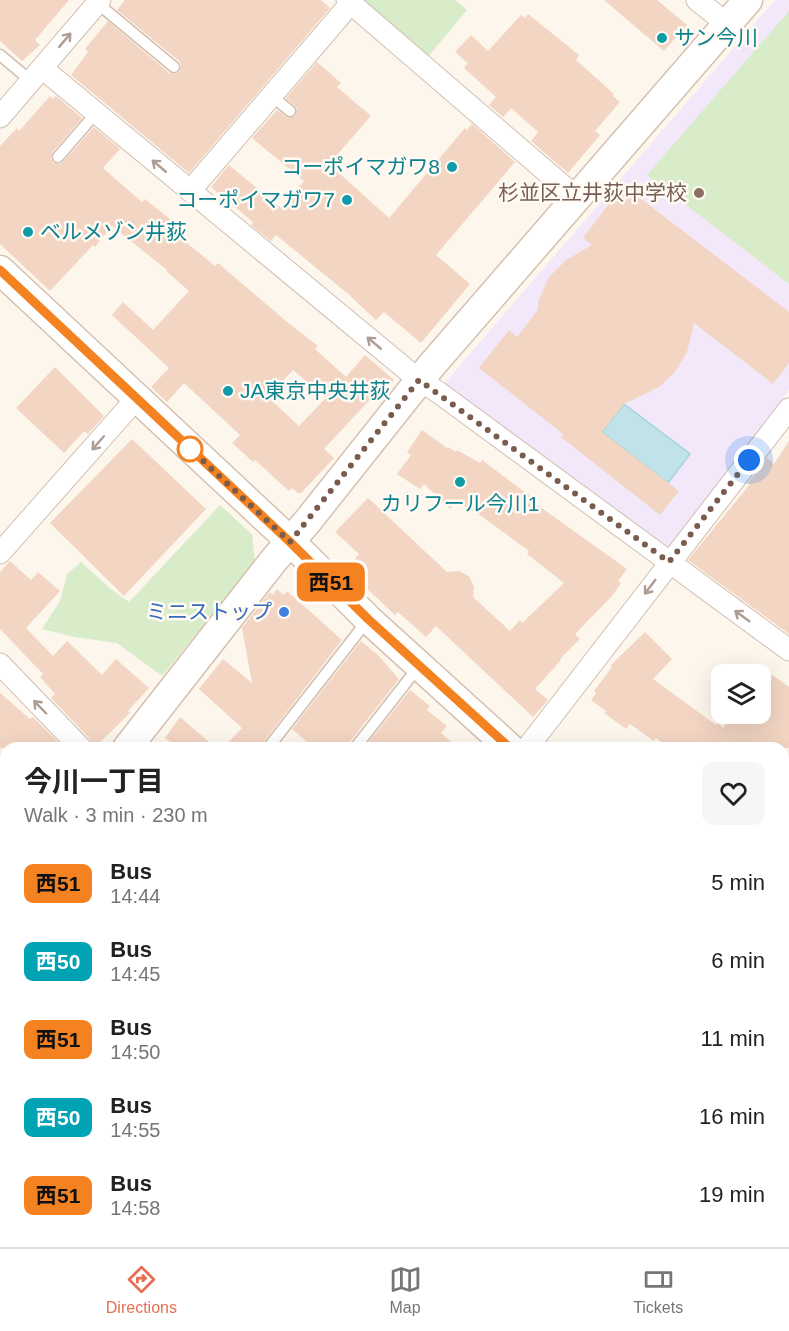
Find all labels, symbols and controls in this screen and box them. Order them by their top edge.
place label: サン今川 [674,26,758,49]
marker: サン今川 [655,31,669,45]
one-way arrow [59,32,72,48]
place label: コーポイマガワ8 [281,155,440,178]
one-way arrow [151,159,167,172]
marker: コーポイマガワ8 [445,160,459,174]
place label: 杉並区立井荻中学校 [498,181,687,204]
marker: 杉並区立井荻中学校 [692,186,706,200]
place label: コーポイマガワ7 [176,188,335,211]
marker: コーポイマガワ7 [340,193,354,207]
place label: ベルメゾン井荻 [40,220,187,243]
marker: ベルメゾン井荻 [21,225,35,239]
one-way arrow [366,337,382,350]
place label: JA東京中央井荻 [240,379,391,402]
marker: JA東京中央井荻 [221,384,235,398]
one-way arrow [91,435,105,450]
unlabelled marker [177,436,203,462]
your location [734,445,764,475]
marker: カリフール今川1 [453,475,467,489]
place label: カリフール今川1 [381,492,539,515]
line badge: 西51 [296,562,366,602]
text: 西51 [309,571,353,594]
one-way arrow [644,579,656,595]
place label: ミニストップ [146,600,272,623]
marker: ミニストップ [277,605,291,619]
one-way arrow [734,609,750,622]
map controls [711,664,771,724]
button: layers [711,664,771,724]
one-way arrow [32,699,47,714]
button: heart [702,762,765,825]
text: 今川一丁目 [24,766,164,797]
text: Walk · 3 min · 230 m [24,804,208,826]
text: Bus [110,859,152,884]
text: 5 min [711,870,765,895]
text: 西51 [36,872,80,895]
text: 14:44 [110,885,160,907]
text: Bus [110,937,152,962]
text: 6 min [711,948,765,973]
text: 西50 [36,950,80,973]
text: 14:45 [110,963,160,985]
text: Bus [110,1015,152,1040]
text: 11 min [701,1026,765,1051]
text: 西51 [36,1028,80,1051]
text: 14:50 [110,1041,160,1063]
text: Bus [110,1093,152,1118]
text: 16 min [699,1104,765,1129]
text: 西50 [36,1106,80,1129]
text: 14:55 [110,1119,160,1141]
text: Bus [110,1171,152,1196]
text: 19 min [699,1182,765,1207]
text: 西51 [36,1184,80,1207]
text: 14:58 [110,1197,160,1219]
tab: Directions [106,1263,177,1317]
tab: Map [389,1263,422,1317]
tab: Tickets [633,1263,683,1317]

